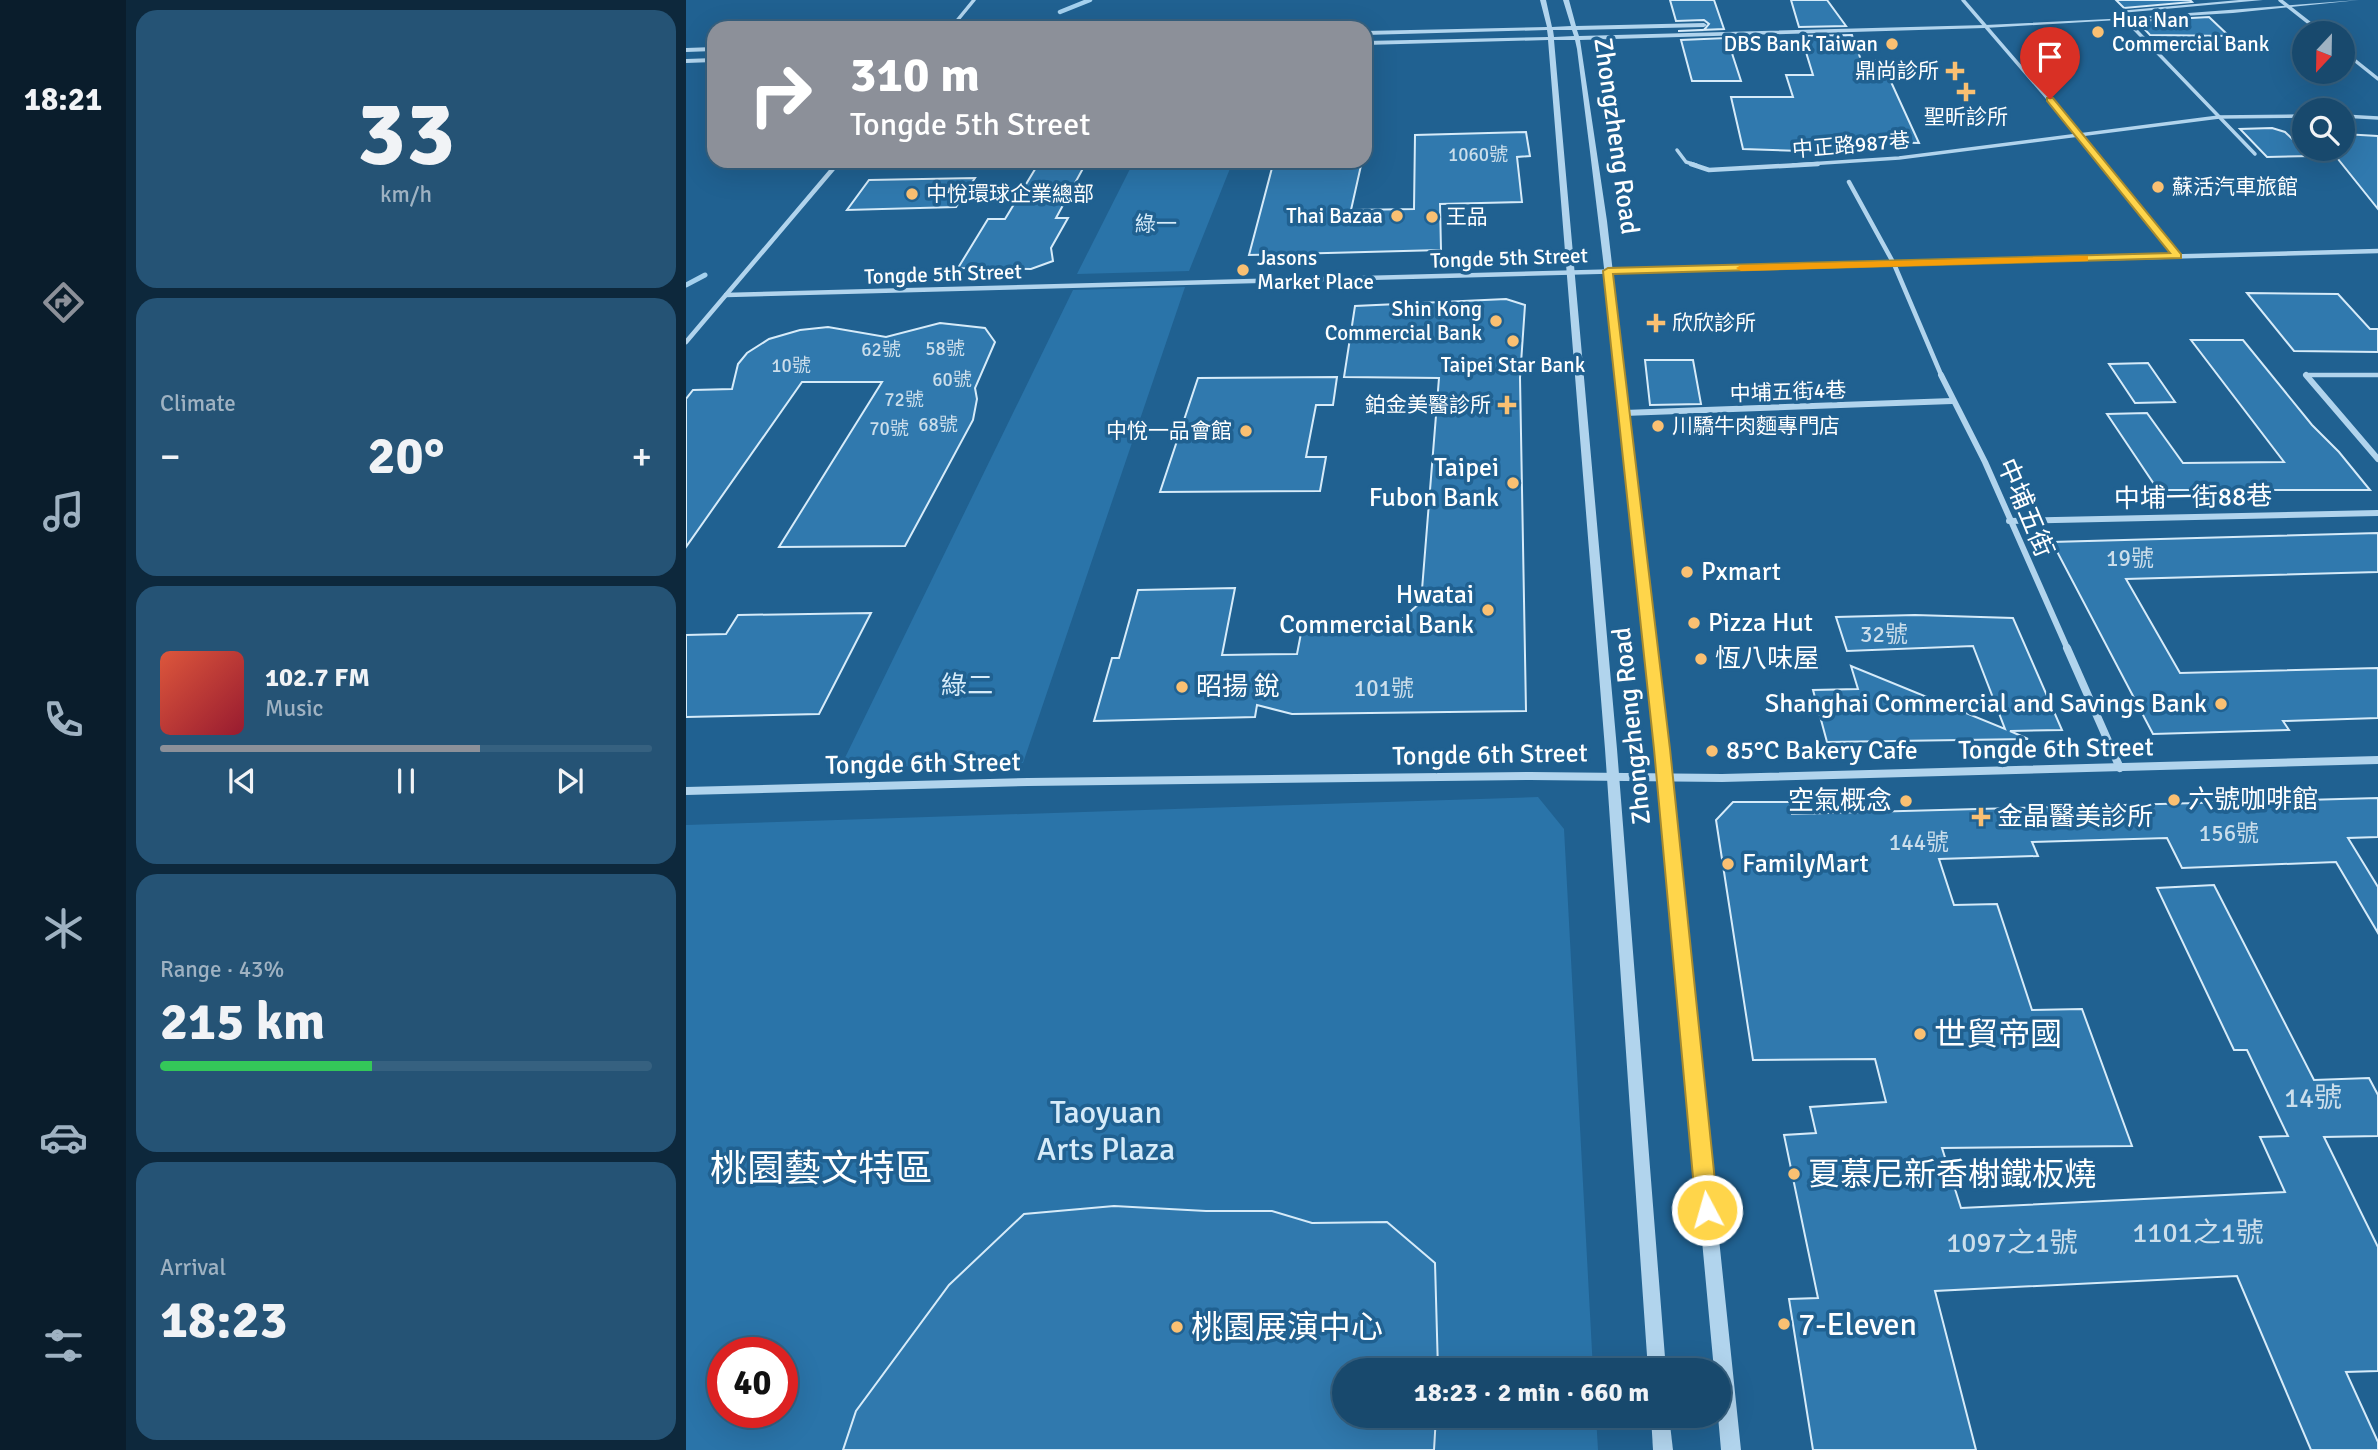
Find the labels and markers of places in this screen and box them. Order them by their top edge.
place label: Hua Nan Commercial Bank [2112,7,2270,57]
marker: Hua Nan Commercial Bank [2090,24,2106,40]
pin [2020,27,2080,99]
place label: DBS Bank Taiwan [1723,31,1878,57]
marker: DBS Bank Taiwan [1884,36,1900,52]
place label: 鼎尚診所 [1855,58,1939,84]
marker: 鼎尚診所 [1945,61,1965,81]
marker: 聖昕診所 [1956,82,1976,102]
place label: 聖昕診所 [1924,104,2008,130]
place label: 蘇活汽車旅館 [2172,174,2298,200]
marker: 蘇活汽車旅館 [2150,179,2166,195]
place label: 中悅環球企業總部 [926,181,1094,207]
marker: 中悅環球企業總部 [904,186,920,202]
place label: Thai Bazaa [1286,203,1383,229]
place label: 王品 [1446,204,1488,230]
marker: Thai Bazaa [1389,208,1405,224]
marker: 王品 [1424,209,1440,225]
place label: Jasons Market Place [1257,245,1374,295]
marker: Jasons Market Place [1235,262,1251,278]
place label: Shin Kong Commercial Bank [1325,296,1482,346]
place label: 欣欣診所 [1672,310,1756,336]
marker: Shin Kong Commercial Bank [1488,313,1504,329]
marker: 欣欣診所 [1646,313,1666,333]
marker: Taipei Star Bank [1505,333,1521,349]
place label: Taipei Star Bank [1441,352,1586,378]
place label: 鉑金美醫診所 [1365,392,1491,418]
marker: 鉑金美醫診所 [1497,395,1517,415]
place label: 川驕牛肉麵專門店 [1672,413,1840,439]
place label: 中悅一品會館 [1106,418,1232,444]
marker: 川驕牛肉麵專門店 [1650,418,1666,434]
marker: 中悅一品會館 [1238,423,1254,439]
place label: Taipei Fubon Bank [1369,452,1499,514]
marker: Taipei Fubon Bank [1505,475,1521,491]
place label: Pxmart [1701,556,1781,588]
marker: Pxmart [1679,564,1695,580]
place label: Hwatai Commercial Bank [1279,579,1474,641]
marker: Hwatai Commercial Bank [1480,602,1496,618]
place label: Pizza Hut [1708,607,1813,639]
marker: Pizza Hut [1686,615,1702,631]
place label: 恆八味屋 [1715,643,1819,675]
marker: 恆八味屋 [1693,651,1709,667]
place label: 昭揚 銳 [1196,671,1280,703]
marker: 昭揚 銳 [1174,679,1190,695]
place label: Shanghai Commercial and Savings Bank [1765,688,2207,720]
marker: Shanghai Commercial and Savings Bank [2213,696,2229,712]
place label: 85°C Bakery Cafe [1726,735,1918,767]
marker: 85°C Bakery Cafe [1704,743,1720,759]
place label: 六號咖啡館 [2188,784,2318,816]
place label: 空氣概念 [1788,785,1892,817]
marker: 六號咖啡館 [2166,792,2182,808]
marker: 空氣概念 [1898,793,1914,809]
place label: 金晶醫美診所 [1997,801,2153,833]
marker: 金晶醫美診所 [1971,807,1991,827]
place label: FamilyMart [1742,848,1869,880]
marker: FamilyMart [1720,856,1736,872]
place label: 世貿帝國 [1934,1015,2062,1054]
marker: 世貿帝國 [1912,1026,1928,1042]
place label: 夏慕尼新香榭鐵板燒 [1808,1155,2096,1194]
marker: 夏慕尼新香榭鐵板燒 [1786,1166,1802,1182]
place label: 7-Eleven [1798,1305,1917,1344]
place label: 桃園展演中心 [1191,1308,1383,1347]
marker: 7-Eleven [1776,1316,1792,1332]
marker: 桃園展演中心 [1169,1319,1185,1335]

